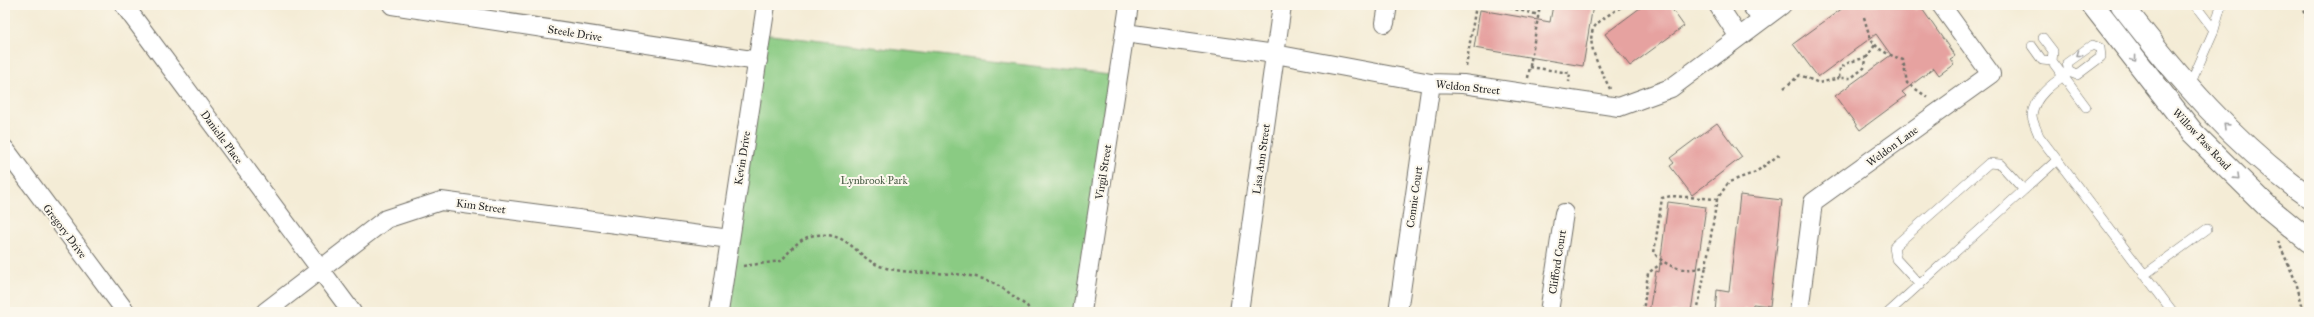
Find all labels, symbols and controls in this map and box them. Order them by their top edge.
street label: Steele Drive [547,23,603,44]
one-way arrow [2077,49,2084,56]
one-way arrow [2129,54,2136,61]
street label: Weldon Street [1435,78,1501,97]
street label: Willow Pass Road [2170,106,2234,173]
street label: Danielle Place [198,108,246,167]
street label: Lisa Ann Street [1250,123,1273,195]
street label: Weldon Lane [1864,123,1921,169]
one-way arrow [2223,123,2231,131]
street label: Kevin Drive [732,130,753,186]
street label: Virgil Street [1093,143,1114,202]
street label: Connie Court [1404,165,1425,229]
one-way arrow [2232,172,2240,180]
park label: Lynbrook Park [841,174,908,187]
street label: Kim Street [455,197,507,216]
street label: Gregory Drive [40,202,89,261]
street label: Clifford Court [1546,229,1569,295]

